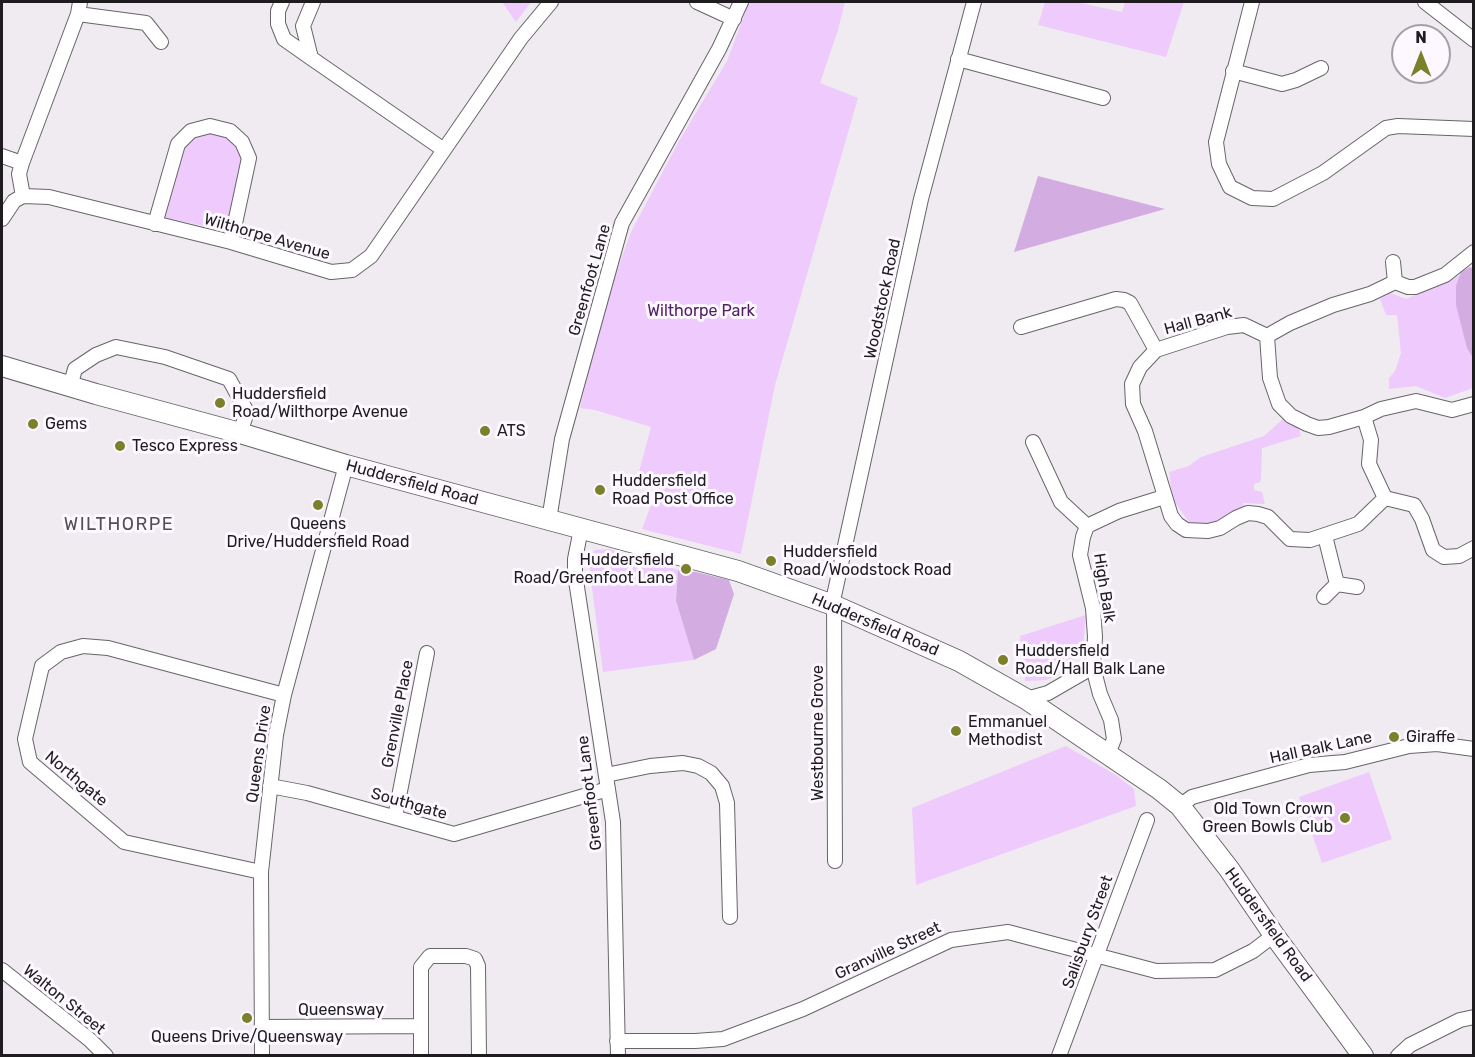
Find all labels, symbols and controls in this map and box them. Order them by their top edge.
north arrow [1391,24,1451,84]
text: N [1415,28,1427,47]
street label: Wilthorpe Avenue [202,210,332,264]
street label: Greenfoot Lane [565,222,615,338]
street label: Woodstock Road [861,237,905,361]
park label: Wilthorpe Park [647,301,755,321]
street label: Hall Bank [1162,303,1234,339]
place label: Huddersfield Road/Wilthorpe Avenue [232,384,408,422]
marker: Huddersfield Road/Wilthorpe Avenue [213,396,227,410]
place label: Gems [45,414,87,434]
marker: Gems [26,417,40,431]
place label: ATS [497,421,526,441]
marker: ATS [478,424,492,438]
place label: Tesco Express [132,436,238,456]
marker: Tesco Express [113,439,127,453]
street label: Huddersfield Road [344,456,480,510]
place label: Huddersfield Road Post Office [612,471,734,509]
marker: Huddersfield Road Post Office [593,483,607,497]
marker: Queens Drive/Huddersfield Road [311,498,325,512]
district label: WILTHORPE [64,514,174,536]
place label: Queens Drive/Huddersfield Road [227,514,409,552]
place label: Huddersfield Road/Woodstock Road [783,542,952,580]
place label: Huddersfield Road/Greenfoot Lane [513,550,674,588]
street label: High Balk [1089,552,1119,624]
marker: Huddersfield Road/Woodstock Road [764,554,778,568]
marker: Huddersfield Road/Greenfoot Lane [679,562,693,576]
street label: Huddersfield Road [809,590,941,660]
place label: Huddersfield Road/Hall Balk Lane [1015,641,1165,679]
marker: Huddersfield Road/Hall Balk Lane [996,653,1010,667]
street label: Grenville Place [378,658,418,770]
street label: Westbourne Grove [808,665,828,801]
street label: Queens Drive [243,704,275,804]
place label: Emmanuel Methodist [968,712,1047,750]
marker: Emmanuel Methodist [949,724,963,738]
place label: Giraffe [1406,727,1455,747]
street label: Hall Balk Lane [1268,728,1374,768]
marker: Giraffe [1387,730,1401,744]
street label: Greenfoot Lane [573,735,607,851]
street label: Northgate [41,747,111,811]
street label: Southgate [369,784,449,824]
place label: Old Town Crown Green Bowls Club [1202,799,1333,837]
marker: Old Town Crown Green Bowls Club [1338,811,1352,825]
street label: Huddersfield Road [1220,864,1316,986]
street label: Salisbury Street [1059,873,1117,991]
street label: Granville Street [832,918,944,984]
street label: Walton Street [19,961,109,1039]
street label: Queensway [298,1000,384,1020]
marker: Queens Drive/Queensway [240,1011,254,1025]
place label: Queens Drive/Queensway [151,1027,343,1047]

